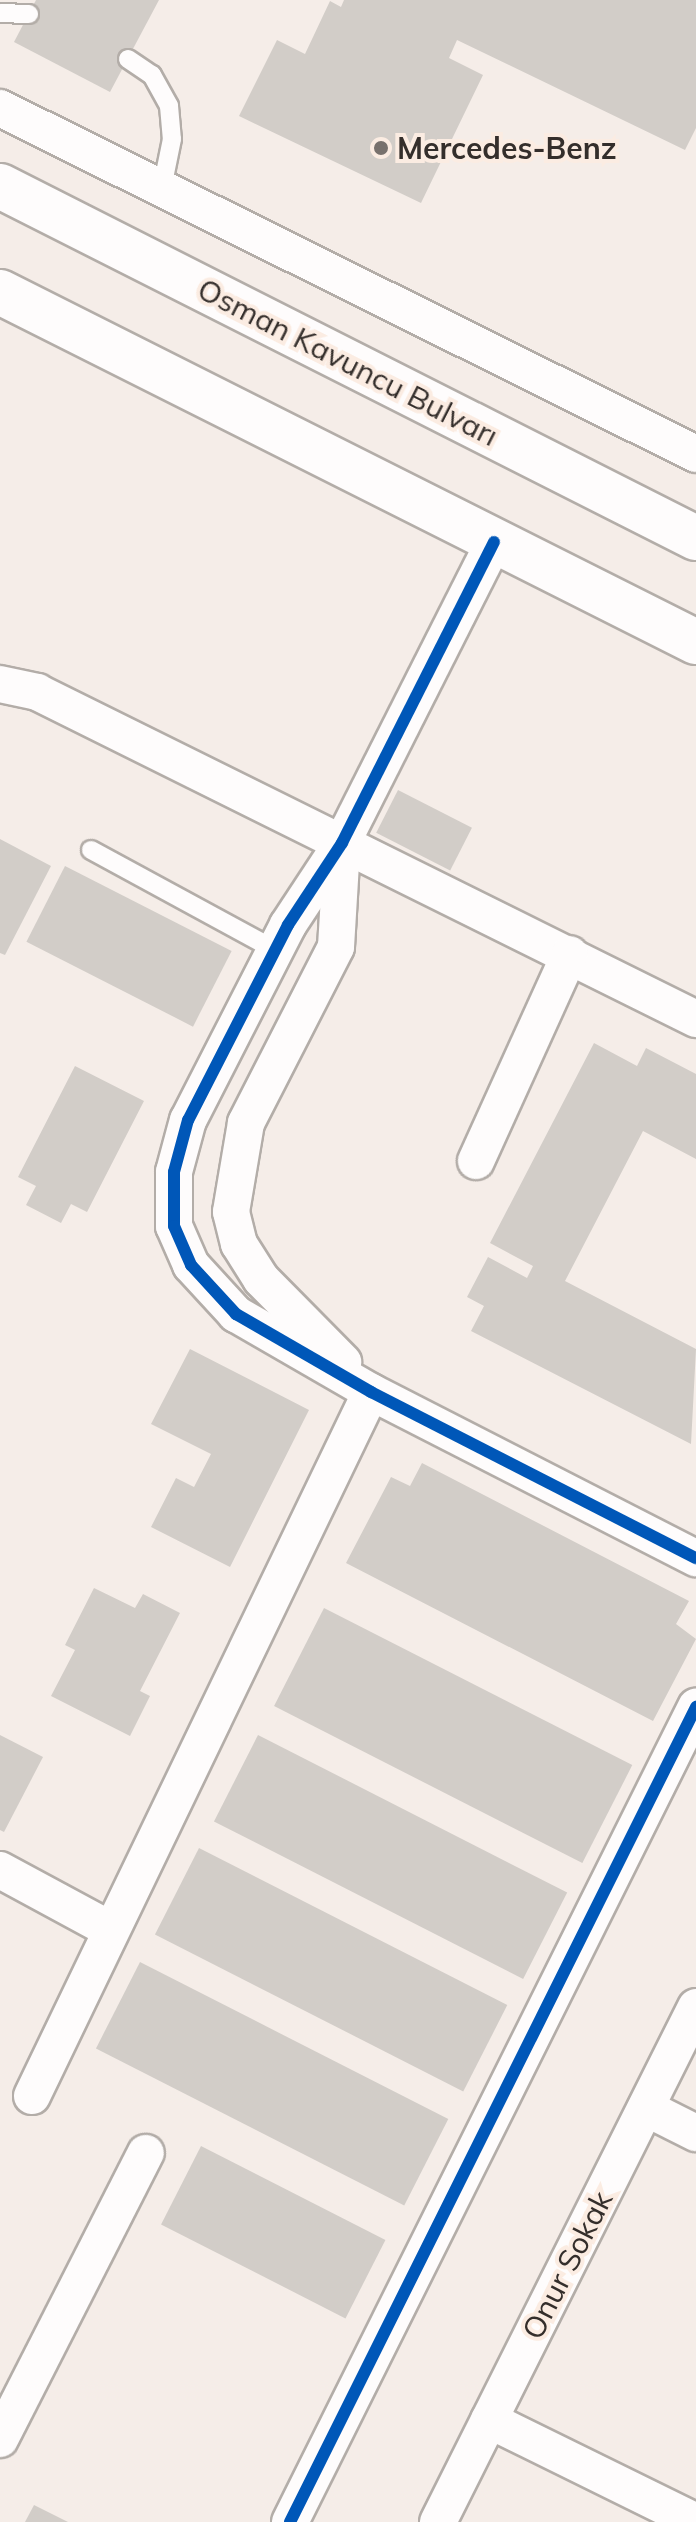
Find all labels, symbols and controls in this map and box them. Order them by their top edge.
place label: Mercedes-Benz [397,130,617,166]
marker: Mercedes-Benz [372,139,390,157]
street label: Osman Kavuncu Bulvarı [192,271,504,453]
street label: Onur Sokak [514,2185,620,2345]

